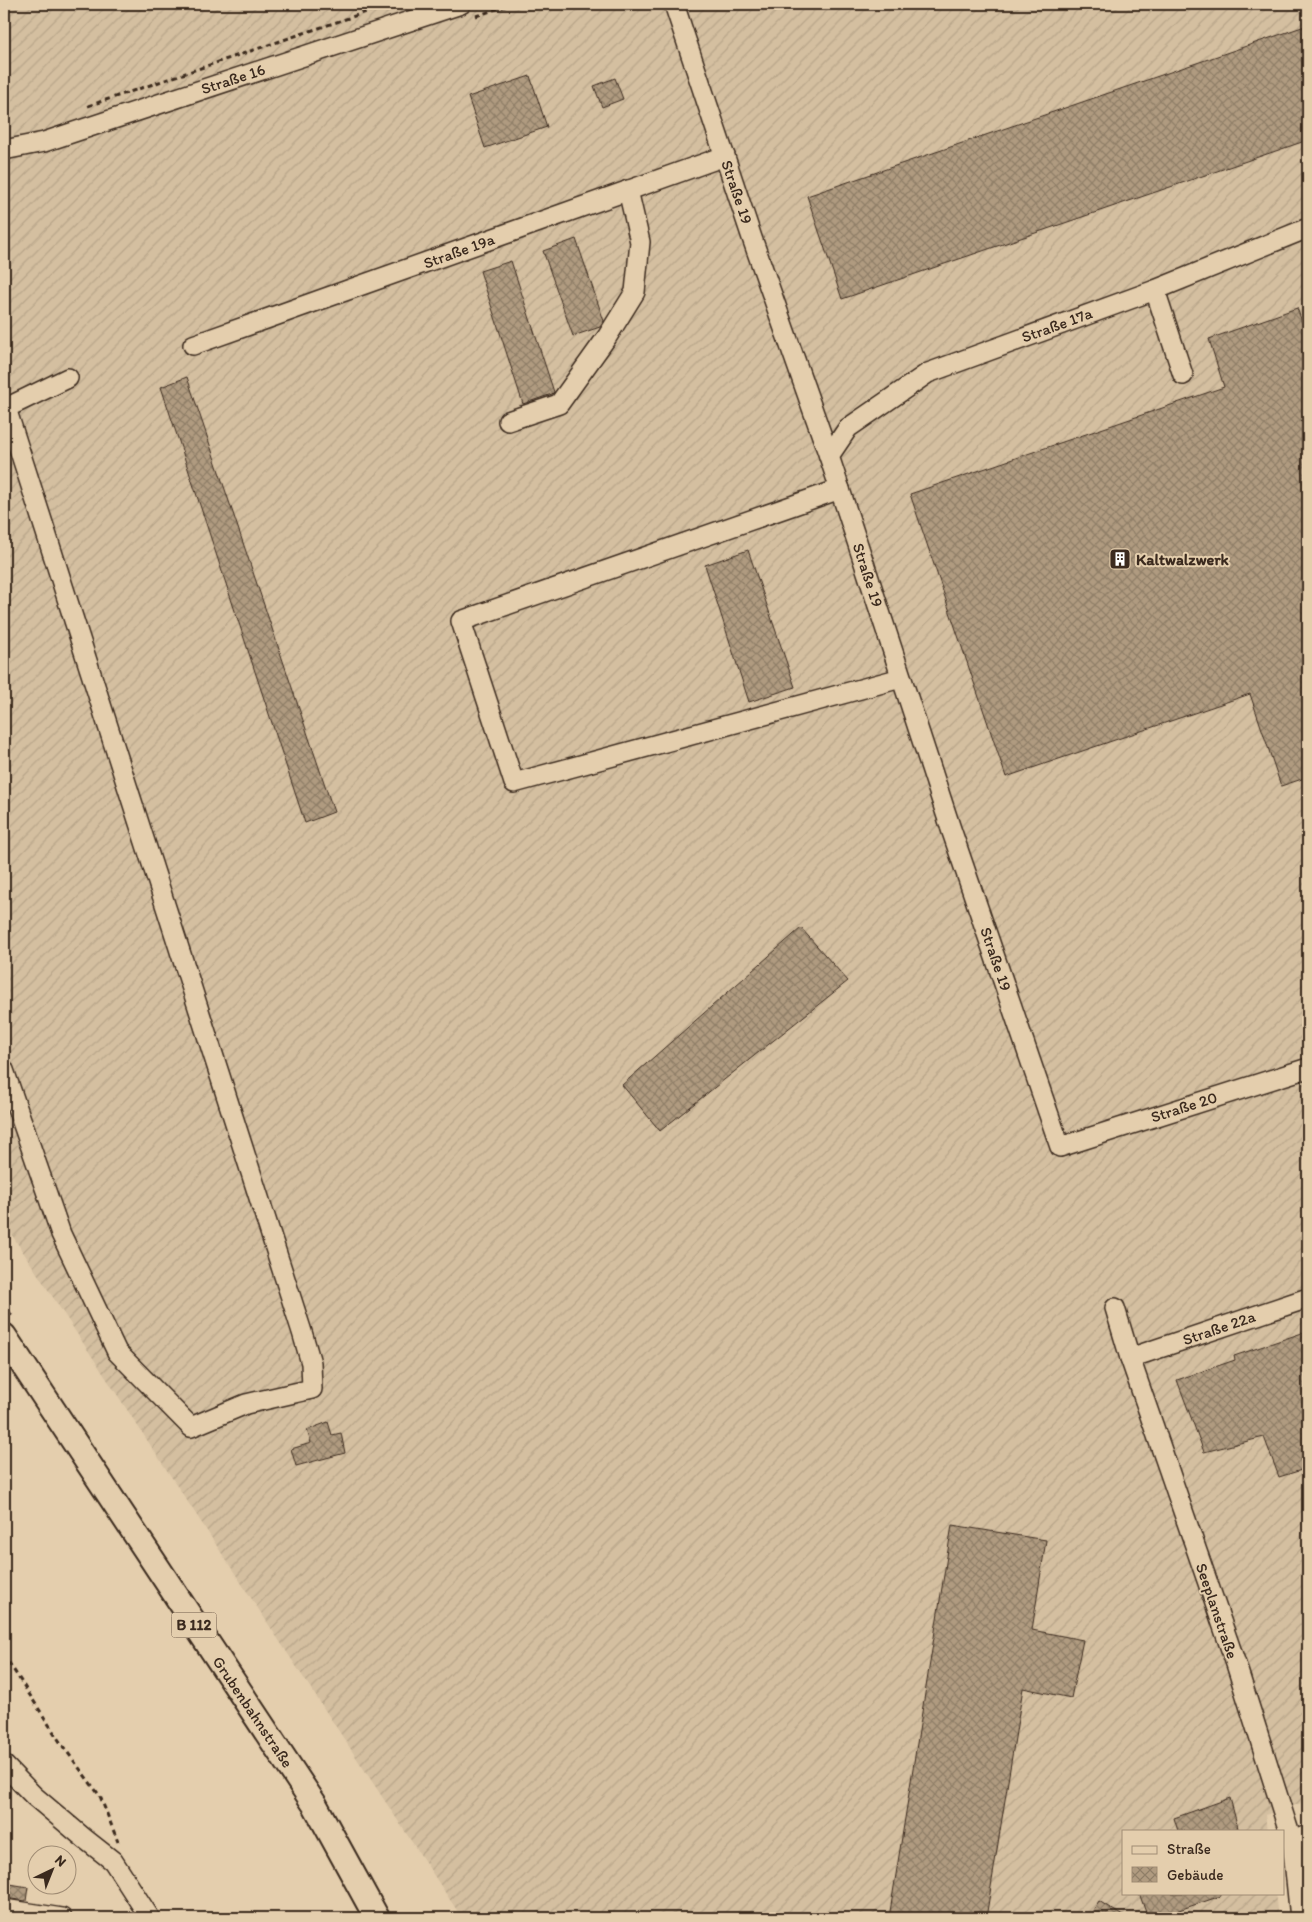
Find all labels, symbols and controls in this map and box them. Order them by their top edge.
street label: Straße 16 [199,60,267,98]
street label: Straße 19 [717,158,757,226]
street label: Straße 19a [421,229,498,273]
street label: Straße 17a [1019,303,1096,347]
street label: Straße 19 [849,541,887,609]
building icon: Kaltwalzwerk [1108,547,1132,571]
place label: Kaltwalzwerk [1136,550,1230,569]
street label: Straße 19 [976,925,1016,993]
street label: Straße 20 [1148,1087,1220,1127]
street label: Straße 22a [1180,1306,1258,1349]
street label: Seeplanstraße [1192,1561,1242,1661]
road number: B 112 [172,1612,216,1638]
street label: Grubenbahnstraße [209,1653,297,1771]
legend [1122,1830,1284,1894]
text: Straße [1167,1840,1211,1858]
north arrow [28,1844,78,1894]
text: N [51,1851,70,1870]
text: Gebäude [1167,1866,1224,1884]

